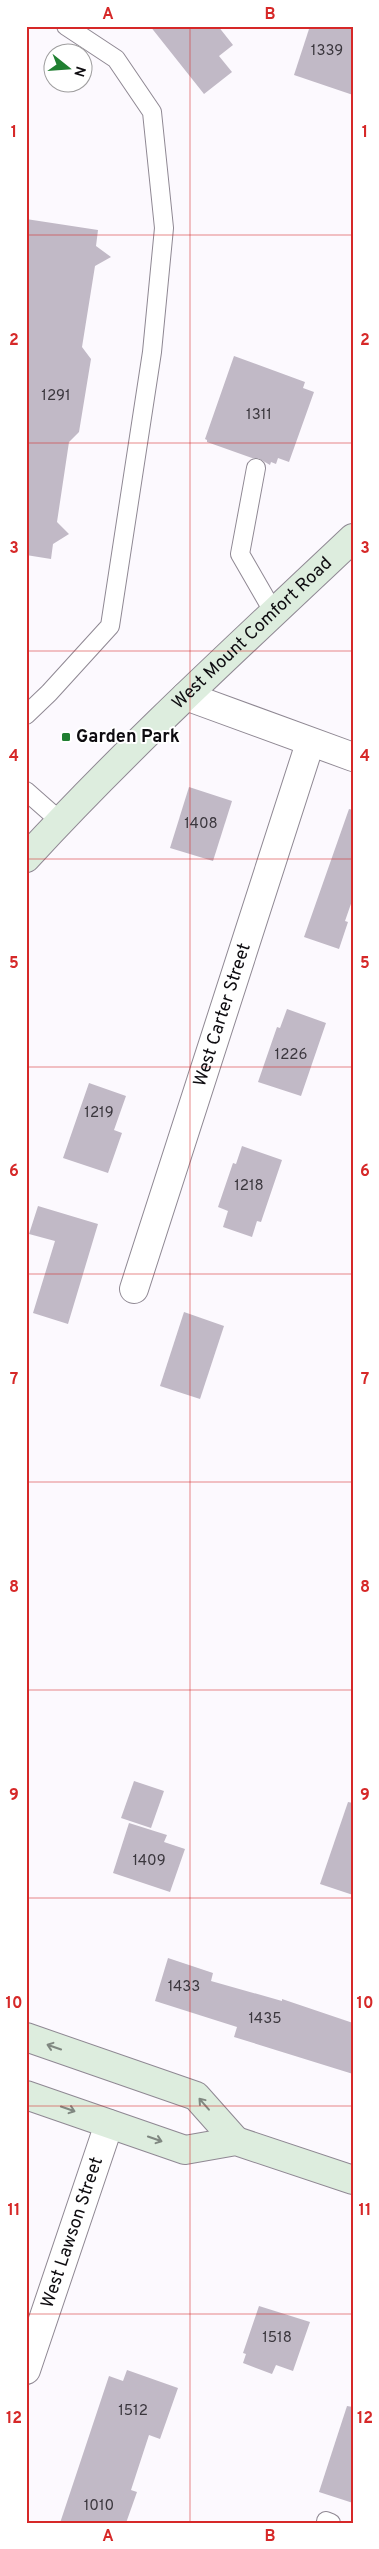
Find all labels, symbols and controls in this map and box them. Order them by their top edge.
text: A [102,5,114,25]
text: B [264,5,276,25]
north arrow [42,42,92,92]
house number: 1339 [311,42,343,61]
text: N [69,64,89,79]
text: 1 [11,123,17,143]
text: 1 [362,123,368,143]
text: 2 [9,331,19,351]
text: 2 [360,331,370,351]
house number: 1291 [41,387,71,406]
house number: 1311 [246,406,272,425]
text: 3 [9,539,19,559]
text: 3 [360,539,370,559]
street label: West Mount Comfort Road [167,552,337,714]
place label: Garden Park [76,726,180,749]
marker: Garden Park [60,731,72,743]
text: 4 [9,747,19,767]
text: 4 [360,747,370,767]
house number: 1408 [184,815,218,834]
street label: West Carter Street [188,940,256,1090]
text: 5 [9,954,19,974]
text: 5 [360,954,370,974]
house number: 1226 [275,1046,307,1065]
house number: 1219 [84,1104,114,1123]
text: 6 [9,1162,19,1182]
text: 6 [360,1162,370,1182]
house number: 1218 [234,1177,264,1196]
text: 7 [10,1370,18,1390]
text: 7 [361,1370,369,1390]
text: 8 [9,1578,19,1598]
text: 8 [360,1578,370,1598]
text: 9 [9,1786,19,1806]
text: 9 [360,1786,370,1806]
house number: 1409 [132,1852,166,1871]
house number: 1433 [168,1978,200,1997]
text: 10 [6,1994,22,2014]
text: 10 [357,1994,373,2014]
house number: 1435 [249,2010,281,2029]
one-way arrow [46,2041,62,2051]
one-way arrow [198,2098,210,2111]
one-way arrow [59,2105,75,2115]
one-way arrow [147,2135,163,2145]
street label: West Lawson Street [36,2154,109,2311]
text: 11 [8,2201,20,2221]
text: 11 [359,2201,371,2221]
house number: 1518 [262,2329,292,2348]
house number: 1512 [118,2402,148,2421]
text: 12 [6,2409,22,2429]
text: 12 [357,2409,373,2429]
house number: 1010 [84,2497,114,2516]
text: A [102,2527,114,2547]
text: B [264,2527,276,2547]

